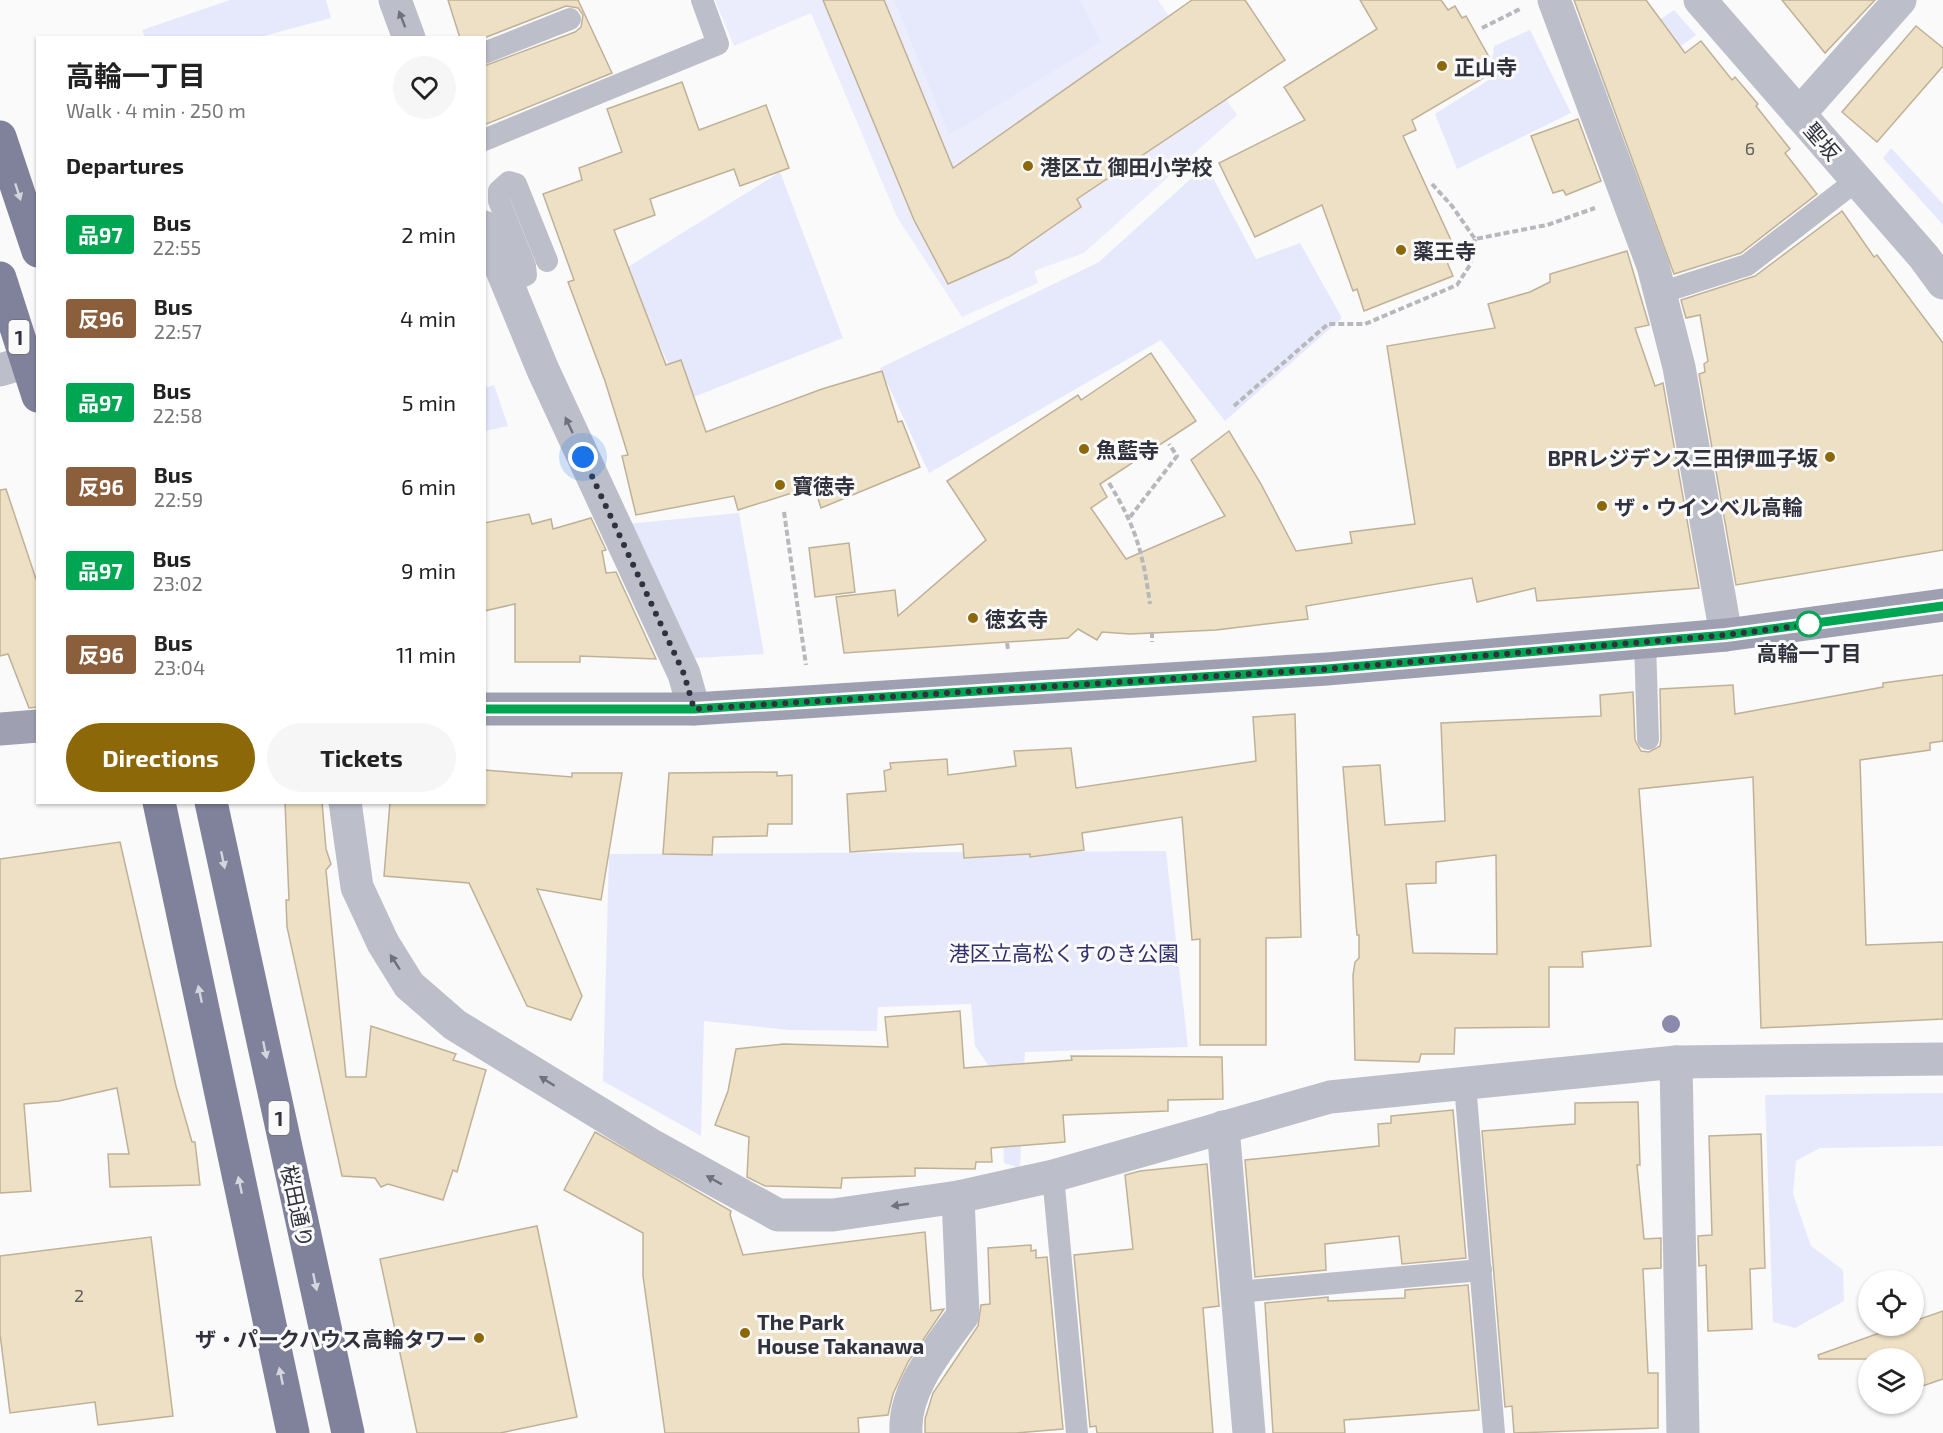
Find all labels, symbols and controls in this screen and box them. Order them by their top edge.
one-way arrow [397,10,407,28]
place label: 正山寺 [1454,54,1517,79]
button: heart [393,56,456,119]
text: 高輪一丁目 [66,58,206,92]
marker: 正山寺 [1435,59,1449,73]
text: Walk · 4 min · 250 m [66,98,246,122]
street label: 聖坂 [1800,117,1846,165]
house number: 6 [1745,137,1755,159]
text: Departures [66,152,184,178]
place label: 港区立 御田小学校 [1040,154,1213,179]
marker: 港区立 御田小学校 [1021,159,1035,173]
one-way arrow [14,183,23,201]
text: Bus [152,209,191,235]
text: 2 min [401,221,456,247]
text: 品97 [78,222,122,247]
text: 22:55 [152,235,201,259]
place label: 薬王寺 [1413,238,1476,263]
marker: 薬王寺 [1394,243,1408,257]
text: Bus [154,293,193,319]
text: 4 min [400,305,456,331]
text: 反96 [78,306,124,331]
text: 22:57 [154,319,202,343]
road number: 1 [8,320,29,354]
text: Bus [152,377,191,403]
text: 5 min [402,389,456,415]
text: 品97 [78,390,122,415]
text: 22:58 [152,403,203,427]
one-way arrow [564,417,573,434]
place label: 魚藍寺 [1096,437,1159,462]
your location [568,442,598,472]
marker: 魚藍寺 [1077,442,1091,456]
place label: BPRレジデンス三田伊皿子坂 [1547,445,1818,470]
marker: BPRレジデンス三田伊皿子坂 [1823,450,1837,464]
text: Bus [154,461,193,487]
text: 6 min [401,473,456,499]
place label: 寶徳寺 [792,473,855,498]
text: 反96 [78,474,124,499]
marker: 寶徳寺 [773,478,787,492]
text: 22:59 [154,487,203,511]
place label: ザ・ウインベル高輪 [1614,494,1803,519]
marker: ザ・ウインベル高輪 [1595,499,1609,513]
text: Bus [152,545,191,571]
text: 9 min [401,557,456,583]
text: 品97 [78,558,122,583]
text: 23:02 [152,571,203,595]
place label: 徳玄寺 [985,606,1048,631]
marker: 徳玄寺 [966,611,980,625]
marker: 高輪一丁目 [1796,611,1822,637]
text: Bus [154,629,193,655]
place label: 高輪一丁目 [1757,640,1862,665]
text: 11 min [396,641,456,667]
text: 反96 [78,642,124,667]
text: 23:04 [154,655,205,679]
button: Directions [66,723,255,792]
button: Tickets [267,723,456,792]
one-way arrow [219,850,228,869]
park label: 港区立高松くすのき公園 [949,940,1179,965]
one-way arrow [390,954,401,970]
one-way arrow [195,985,204,1004]
one-way arrow [260,1041,270,1059]
one-way arrow [539,1075,555,1086]
road number: 1 [268,1101,290,1135]
street label: 桜田通り [277,1162,319,1250]
one-way arrow [706,1175,723,1185]
one-way arrow [235,1176,245,1194]
one-way arrow [890,1201,909,1210]
map controls [1858,1270,1924,1414]
button: locate [1858,1270,1924,1336]
one-way arrow [311,1273,320,1292]
house number: 2 [74,1284,84,1306]
place label: The Park House Takanawa [757,1309,924,1358]
place label: ザ・パークハウス高輪タワー [195,1326,467,1351]
marker: The Park House Takanawa [738,1326,752,1340]
marker: ザ・パークハウス高輪タワー [472,1331,486,1345]
button: layers [1858,1348,1924,1414]
one-way arrow [276,1366,285,1385]

